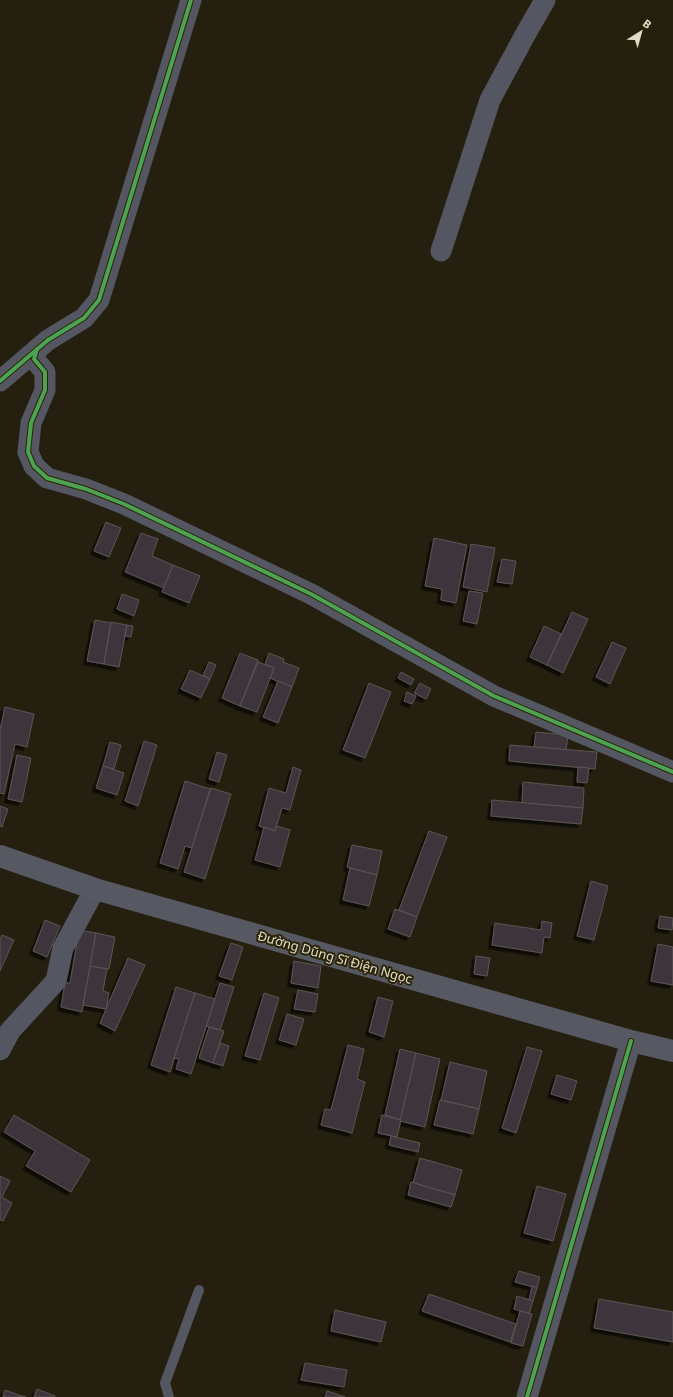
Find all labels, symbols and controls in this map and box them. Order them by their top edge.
north arrow [621,12,661,52]
text: B [640,15,655,32]
street label: Đường Dũng Sĩ Điện Ngọc [256,926,414,988]

